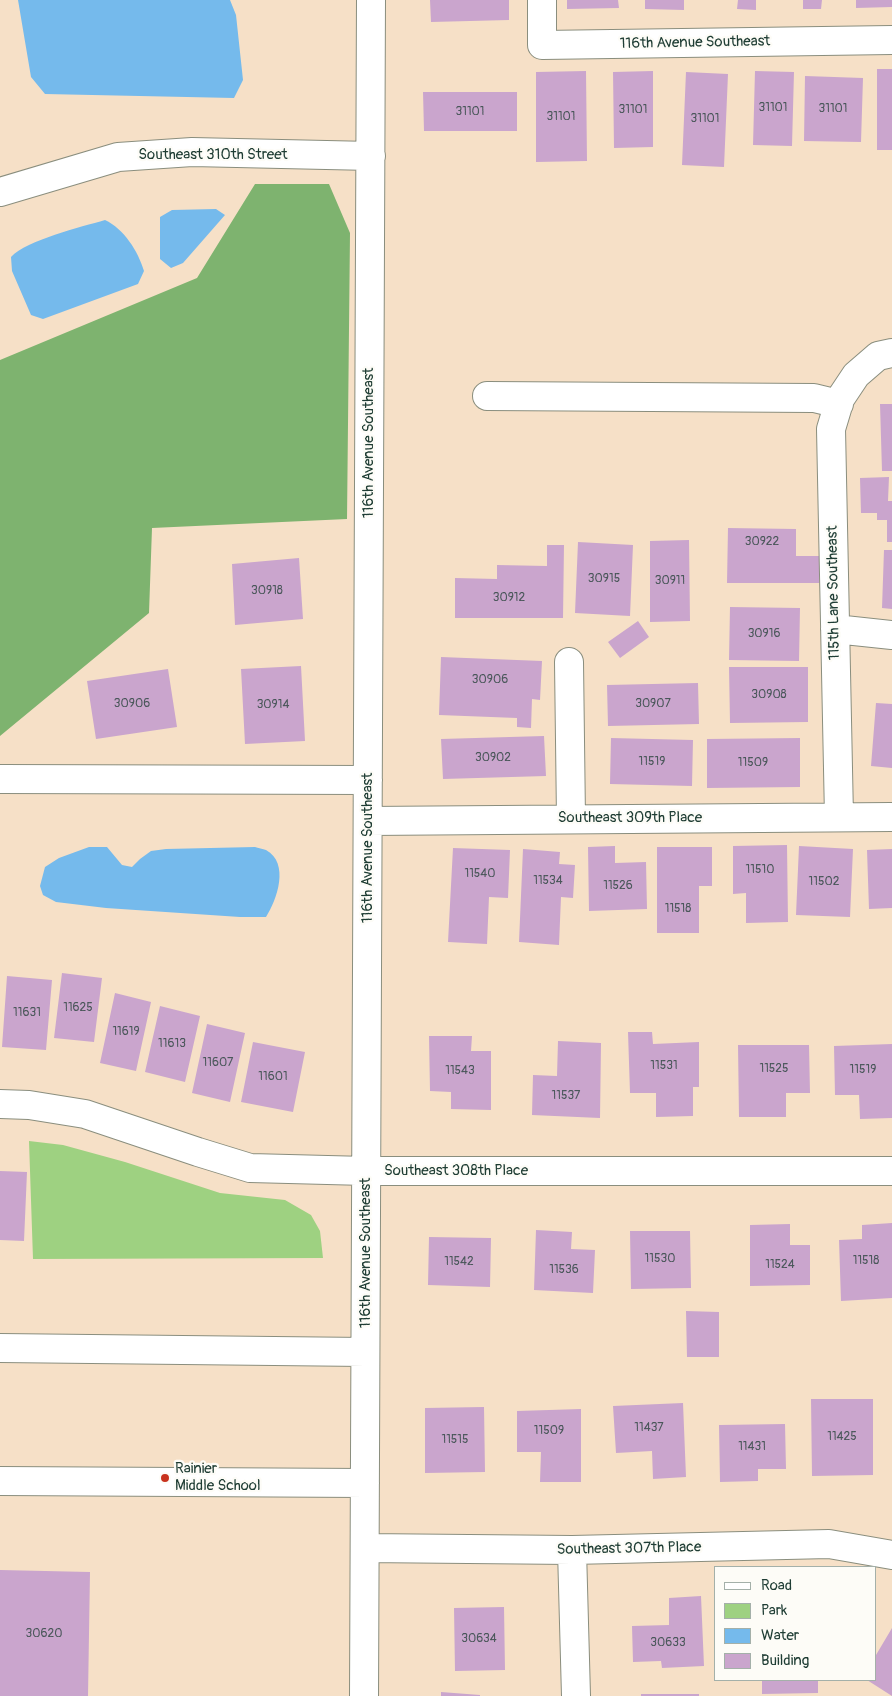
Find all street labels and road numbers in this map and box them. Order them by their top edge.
street label: 116th Avenue Southeast [620,33,770,53]
street label: Southeast 310th Street [138,146,288,164]
street label: 116th Avenue Southeast [360,368,378,518]
street label: 115th Lane Southeast [824,525,844,661]
street label: 116th Avenue Southeast [359,773,377,923]
street label: Southeast 309th Place [558,809,702,827]
street label: Southeast 308th Place [384,1162,528,1180]
street label: 116th Avenue Southeast [357,1178,375,1328]
street label: Southeast 307th Place [557,1539,701,1559]

